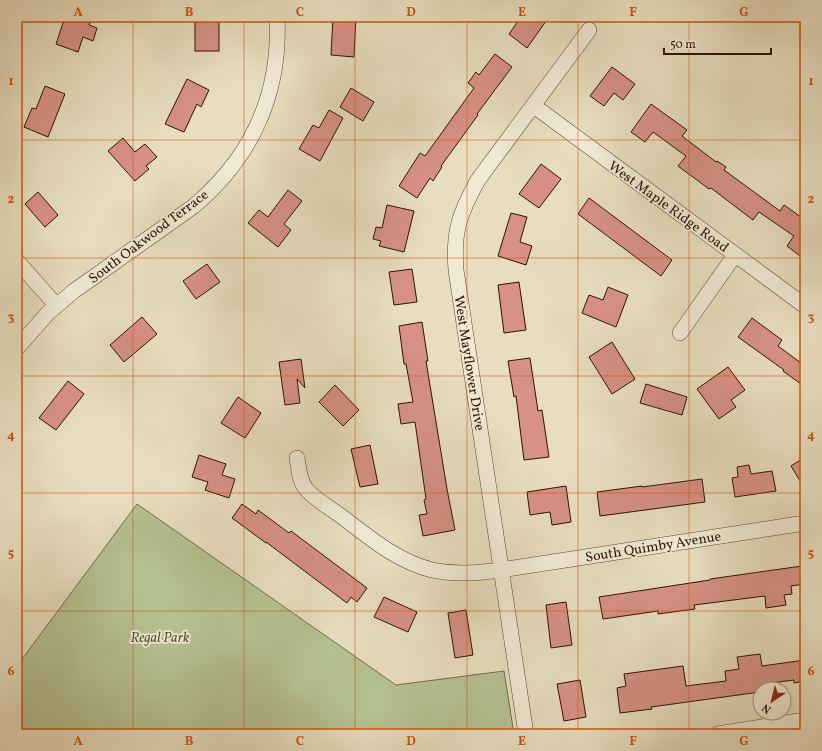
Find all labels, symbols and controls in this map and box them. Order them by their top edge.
text: A [73,4,83,22]
text: B [185,4,194,22]
text: C [296,4,304,22]
text: D [406,4,416,22]
text: E [518,4,526,22]
text: F [629,4,637,22]
text: G [739,4,749,22]
scale bar [664,30,771,56]
text: 50 m [670,37,696,53]
text: 1 [8,73,14,91]
text: 1 [808,73,814,91]
street label: West Maple Ridge Road [604,157,732,257]
street label: South Oakwood Terrace [85,186,213,289]
text: 2 [8,191,15,209]
text: 2 [808,191,815,209]
street label: West Mayflower Drive [448,294,489,433]
text: 3 [8,309,15,327]
text: 3 [808,309,815,327]
text: 4 [7,427,15,445]
text: 4 [807,427,815,445]
street label: South Quimby Avenue [584,527,723,568]
text: 5 [8,545,14,563]
text: 5 [808,545,814,563]
park label: Regal Park [131,629,190,648]
text: 6 [7,663,15,681]
text: 6 [807,663,815,681]
north arrow [752,681,792,721]
text: N [760,700,775,716]
text: A [73,733,83,751]
text: B [185,733,194,751]
text: C [296,733,304,751]
text: D [406,733,416,751]
text: E [518,733,526,751]
text: F [629,733,637,751]
text: G [739,733,749,751]

